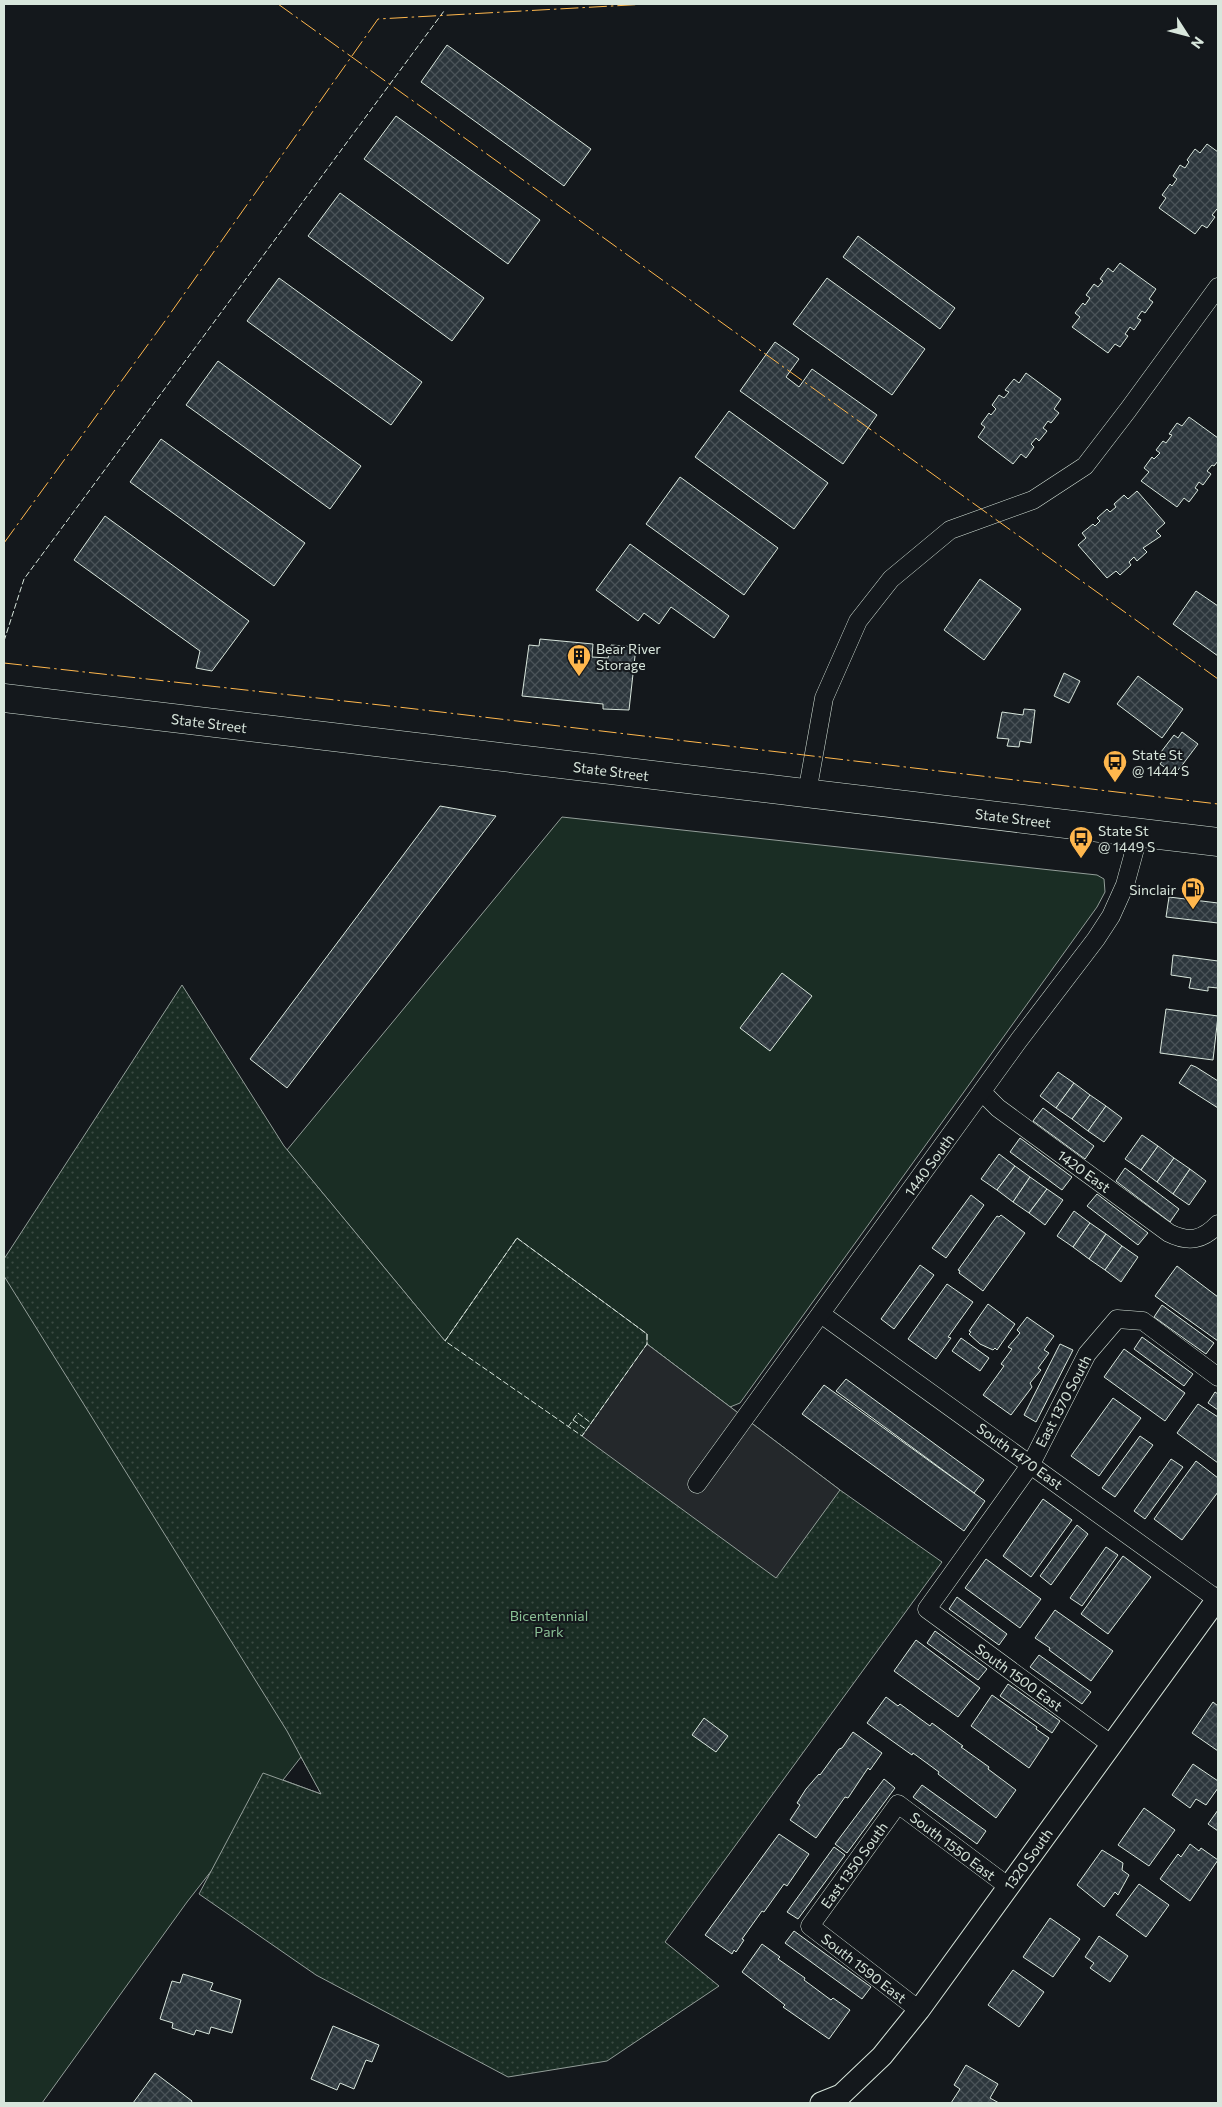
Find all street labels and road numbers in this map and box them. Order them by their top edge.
street label: State Street [170,710,248,736]
street label: State Street [572,758,650,784]
street label: State Street [974,805,1052,831]
street label: 1440 South [901,1131,957,1199]
street label: 1420 East [1054,1146,1114,1196]
street label: East 1370 South [1032,1352,1094,1450]
street label: South 1470 East [974,1419,1066,1493]
street label: South 1500 East [972,1640,1066,1714]
street label: South 1550 East [907,1808,999,1884]
street label: East 1350 South [817,1819,891,1911]
street label: 1320 South [1000,1825,1056,1893]
street label: South 1590 East [818,1930,910,2007]

